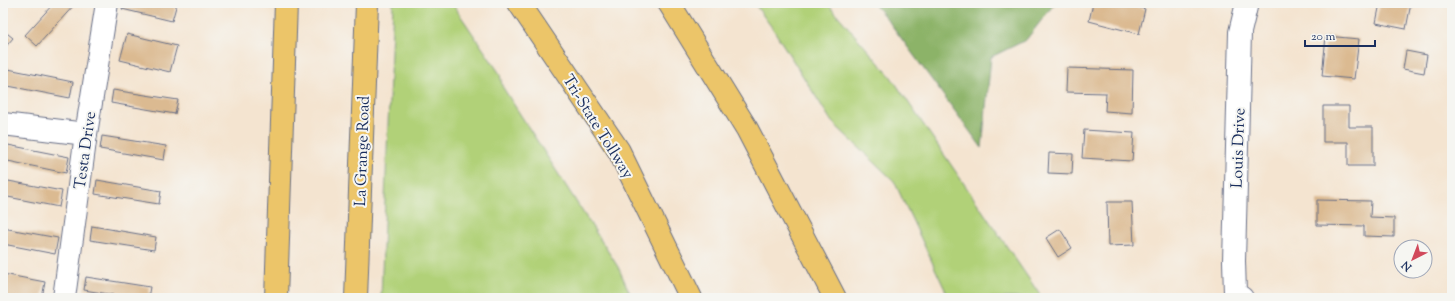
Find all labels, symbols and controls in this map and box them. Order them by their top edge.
scale bar [1305,22,1375,48]
text: 20 m [1311,28,1336,46]
street label: Tri-State Tollway [556,71,638,184]
street label: La Grange Road [350,95,377,207]
street label: Louis Drive [1227,108,1252,189]
street label: Testa Drive [70,110,103,191]
north arrow [1393,239,1433,279]
text: N [1398,257,1416,275]

